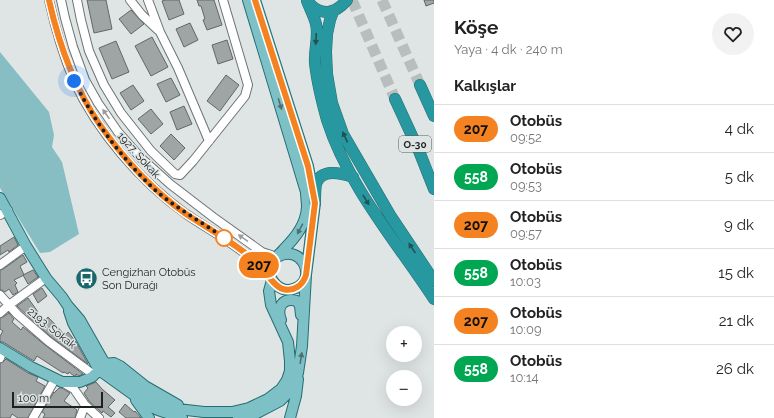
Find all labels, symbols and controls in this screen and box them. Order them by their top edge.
button: heart [712,13,754,55]
text: Köşe [454,16,498,38]
one-way arrow [313,32,320,45]
text: Yaya · 4 dk · 240 m [454,42,563,57]
your location [64,71,84,91]
text: Kalkışlar [454,77,516,95]
one-way arrow [277,99,283,111]
one-way arrow [102,109,110,120]
text: Otobüs [510,112,562,130]
text: 4 dk [725,120,754,138]
text: 207 [464,121,488,137]
street label: 1927. Sokak [114,130,163,181]
text: 09:52 [510,130,542,145]
one-way arrow [342,132,348,143]
road number: O-30 [399,136,431,152]
text: Otobüs [510,160,562,178]
text: 5 dk [725,168,754,186]
text: 558 [464,169,488,185]
text: 09:53 [510,178,542,193]
one-way arrow [363,194,370,206]
text: Otobüs [510,208,562,226]
text: 9 dk [724,216,754,234]
text: 207 [464,217,488,233]
one-way arrow [297,223,303,235]
text: 09:57 [510,226,542,241]
unlabelled marker [215,229,233,247]
one-way arrow [238,234,248,242]
one-way arrow [408,243,416,254]
line badge: 207 [236,252,282,278]
text: Otobüs [510,256,562,274]
text: 207 [247,257,271,273]
text: 15 dk [718,264,754,282]
bus stop icon: Cengizhan Otobüs Son Durağı [73,265,99,291]
text: 558 [464,265,488,281]
place label: Cengizhan Otobüs Son Durağı [102,266,196,292]
text: 10:03 [510,274,541,289]
text: Otobüs [510,304,562,322]
street label: 2193. Sokak [25,305,79,352]
text: 21 dk [719,312,754,330]
text: 207 [464,313,488,329]
text: 10:09 [510,322,542,337]
map controls [386,326,422,406]
button: + [386,326,422,362]
one-way arrow [298,352,304,364]
text: Otobüs [510,352,562,370]
text: 26 dk [716,360,754,378]
text: 558 [464,361,488,377]
button: − [386,370,422,406]
text: 10:14 [510,370,539,385]
scale bar [12,390,103,409]
text: 100 m [18,392,49,405]

